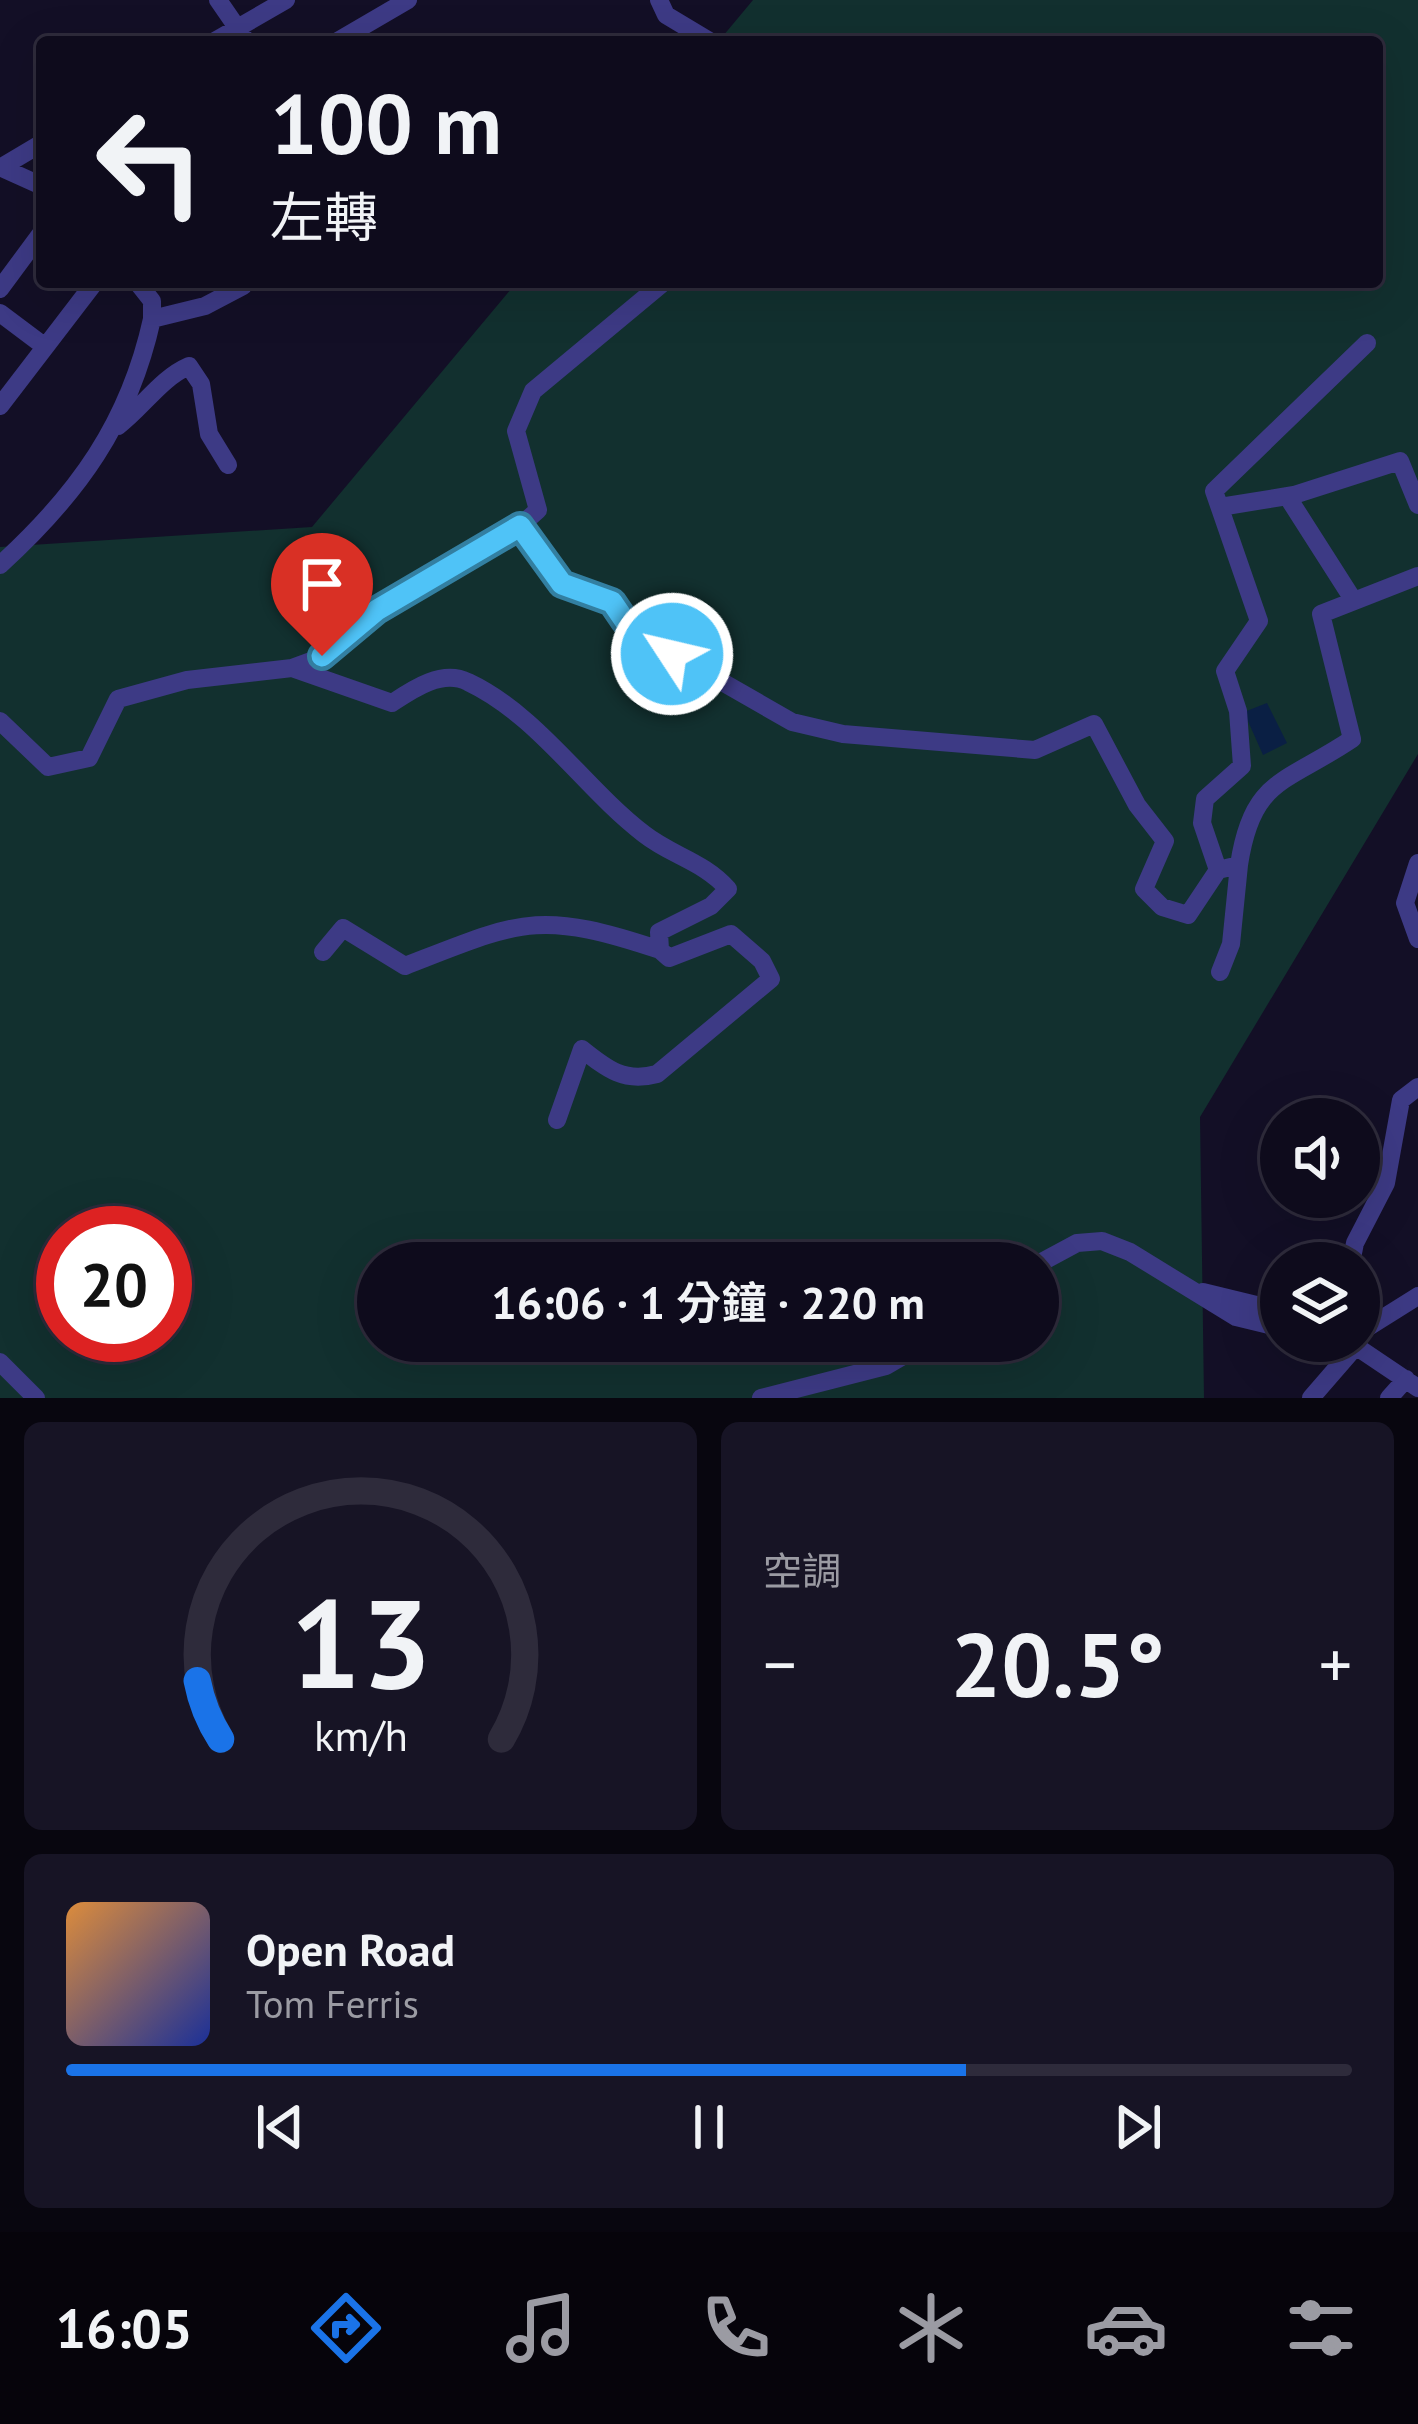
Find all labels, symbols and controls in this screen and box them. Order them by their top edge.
text: 100 m [270,68,502,177]
icon: left [72,84,228,240]
text: 左轉 [270,182,378,252]
pin [271,533,373,656]
icon: arrive [289,551,355,617]
position arrow [609,591,735,717]
map controls [1260,1098,1380,1362]
button: sound [1260,1098,1380,1218]
speed limit sign: 20 [36,1206,192,1362]
button: layers [1260,1242,1380,1362]
text: 16:06 · 1 分鐘 · 220 m [491,1273,925,1331]
text: 空調 [763,1545,841,1596]
text: 13 [290,1561,431,1722]
text: 20.5° [950,1605,1165,1722]
text: − [763,1621,796,1706]
text: + [1319,1621,1352,1706]
text: km/h [313,1707,408,1763]
text: Open Road [246,1920,455,1978]
text: Tom Ferris [246,1978,419,2029]
icon: previous [247,2094,313,2160]
icon: pause [676,2094,742,2160]
icon: next [1105,2094,1171,2160]
icon: directions [304,2286,388,2370]
icon: music [499,2286,583,2370]
icon: phone [694,2286,778,2370]
icon: climate [889,2286,973,2370]
icon: car [1084,2286,1168,2370]
icon: filters [1279,2286,1363,2370]
text: 16:05 [56,2293,193,2363]

